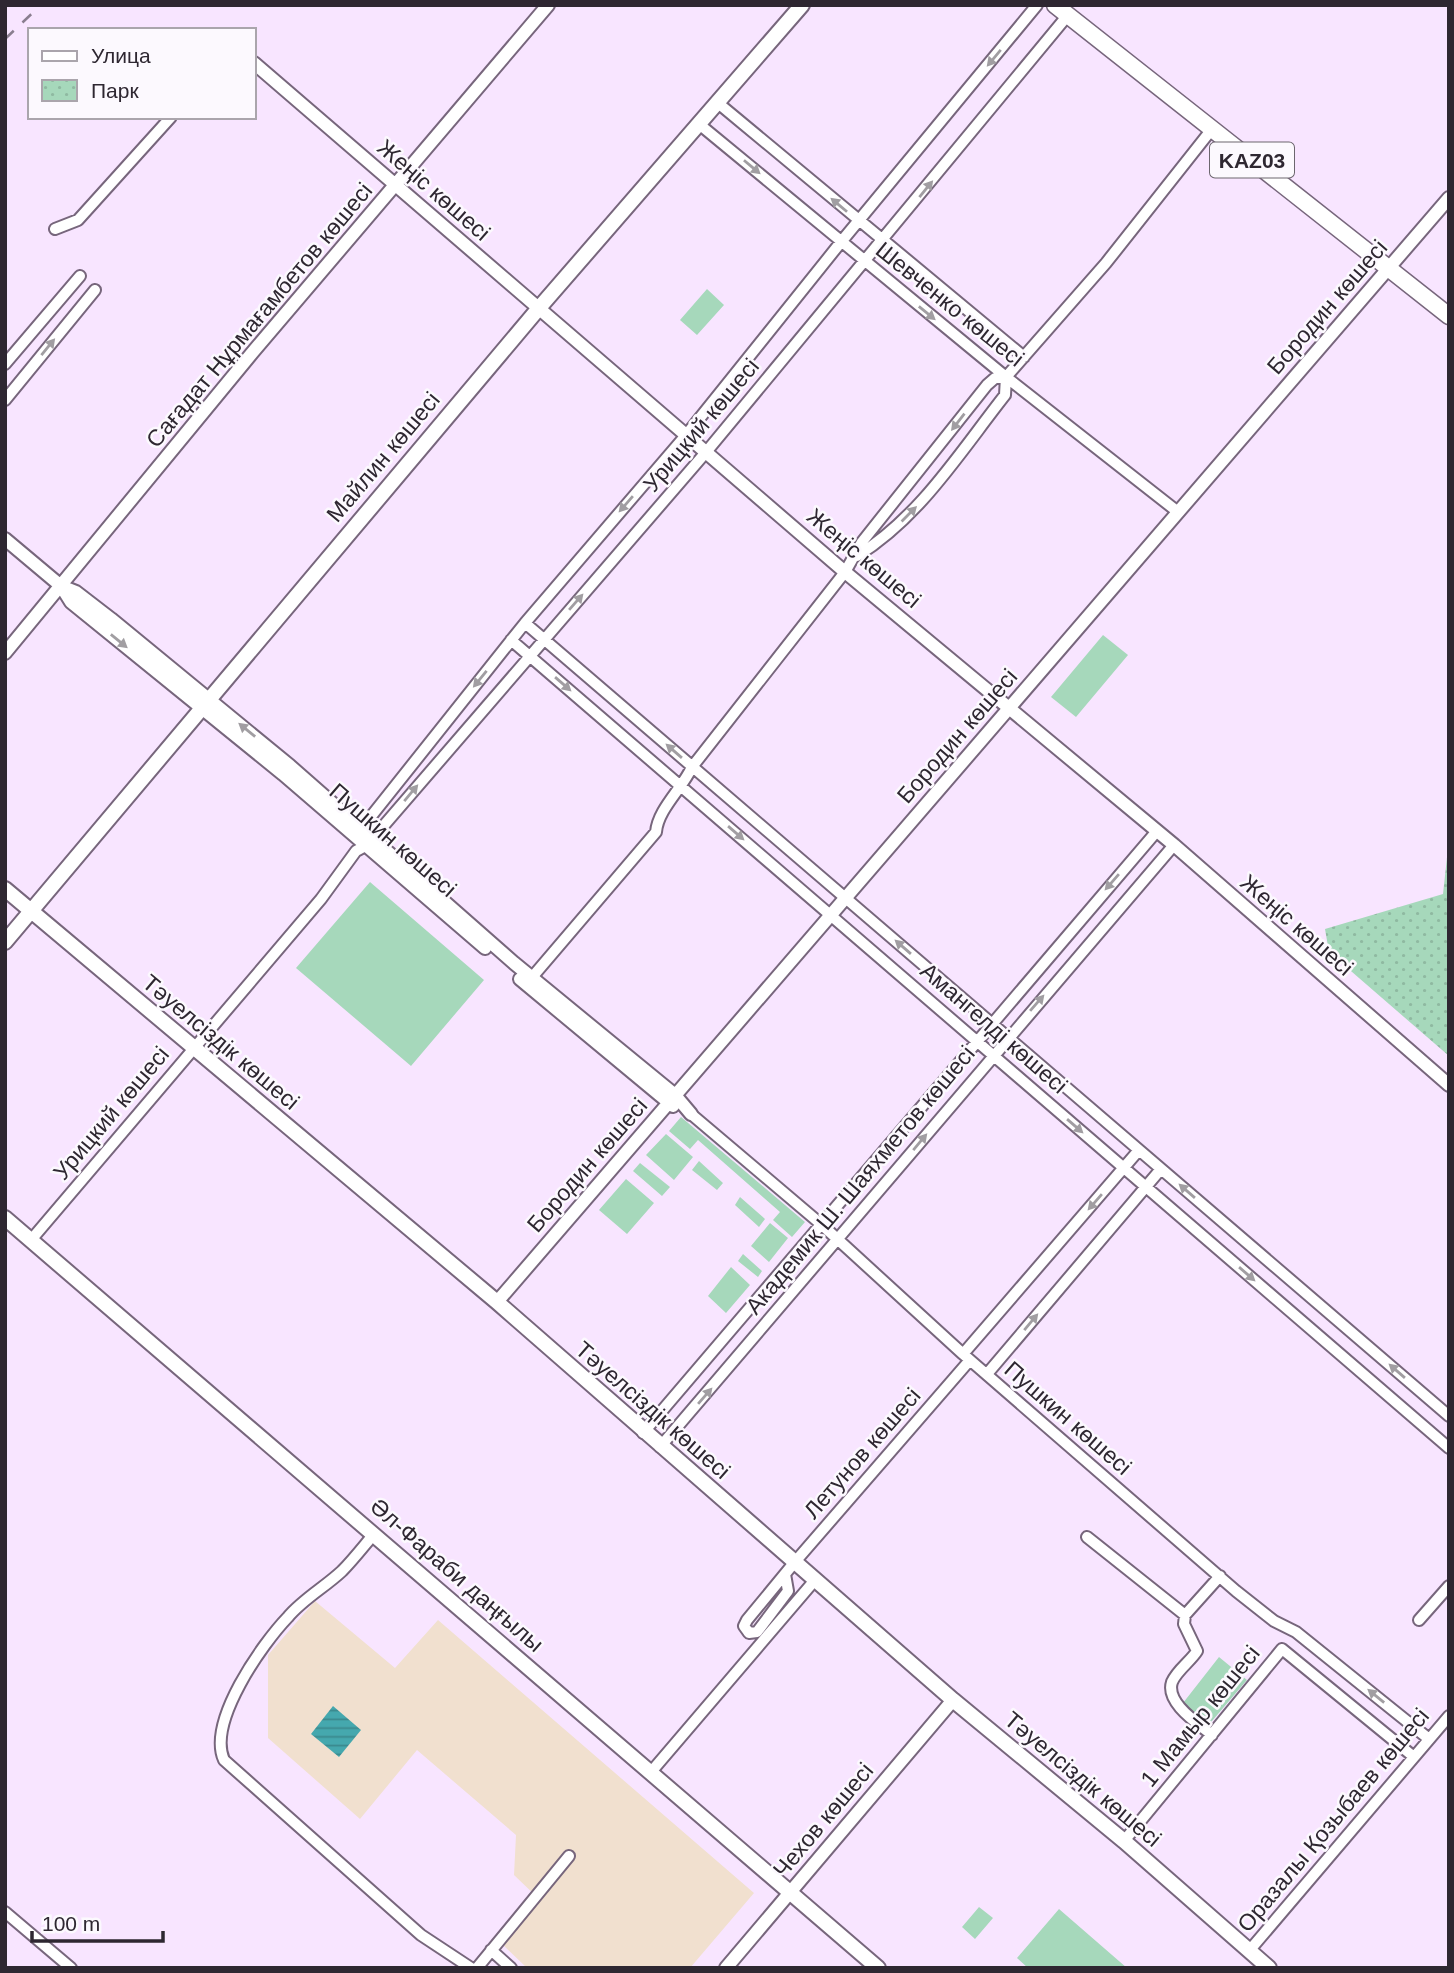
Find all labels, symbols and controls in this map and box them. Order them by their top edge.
legend [28,28,256,119]
text: Улица [91,44,151,67]
one-way arrow [987,49,1002,66]
text: Парк [91,79,139,102]
street label: Жеңіс көшесі [373,134,495,246]
road number: KАZ03 [1210,142,1294,178]
one-way arrow [743,159,760,174]
street label: Сағадат Нұрмағамбетов көшесі [141,178,377,452]
one-way arrow [918,180,933,198]
one-way arrow [830,198,847,213]
street label: Бородин көшесі [1262,235,1392,379]
street label: Шевченко көшесі [871,236,1029,372]
one-way arrow [917,305,935,320]
one-way arrow [41,339,56,357]
street label: Урицкий көшесі [638,353,764,497]
street label: Майлин көшесі [321,387,445,527]
one-way arrow [950,412,965,430]
one-way arrow [619,496,634,513]
street label: Жеңіс көшесі [802,503,926,613]
one-way arrow [901,506,918,523]
one-way arrow [568,594,583,611]
one-way arrow [110,634,128,649]
street label: Бородин көшесі [892,664,1022,808]
one-way arrow [473,669,488,687]
one-way arrow [554,676,572,692]
one-way arrow [238,723,255,738]
one-way arrow [666,744,683,759]
street label: Пушкин көшесі [324,778,462,902]
one-way arrow [403,785,418,802]
one-way arrow [727,825,744,840]
street label: Жеңіс көшесі [1236,869,1358,981]
one-way arrow [1105,874,1120,891]
one-way arrow [894,939,912,955]
street label: Амангелді көшесі [915,957,1073,1099]
street label: Тәуелсіздік көшесі [138,969,304,1115]
one-way arrow [1029,994,1045,1012]
street label: Урицкий көшесі [48,1041,174,1185]
street label: Академик Ш. Шаяхметов көшесі [740,1041,980,1319]
street label: Бородин көшесі [522,1093,652,1237]
one-way arrow [1066,1118,1083,1133]
one-way arrow [912,1133,928,1151]
one-way arrow [1178,1183,1196,1199]
one-way arrow [1087,1193,1103,1211]
one-way arrow [1238,1266,1256,1282]
one-way arrow [1023,1314,1038,1331]
street label: Тәуелсіздік көшесі [571,1336,735,1484]
street label: Пушкин көшесі [999,1356,1137,1480]
one-way arrow [1388,1363,1406,1379]
street label: Летунов көшесі [798,1382,926,1524]
one-way arrow [697,1387,713,1405]
street label: Әл-Фараби даңғылы [365,1493,549,1657]
street label: 1 Мамыр көшесі [1135,1640,1265,1792]
one-way arrow [1368,1689,1386,1704]
street label: Оразалы Қозыбаев көшесі [1232,1703,1434,1937]
street label: Тәуелсіздік көшесі [1000,1706,1166,1852]
street label: Чехов көшесі [768,1758,878,1882]
scale bar [32,1899,163,1943]
text: 100 m [42,1912,100,1935]

